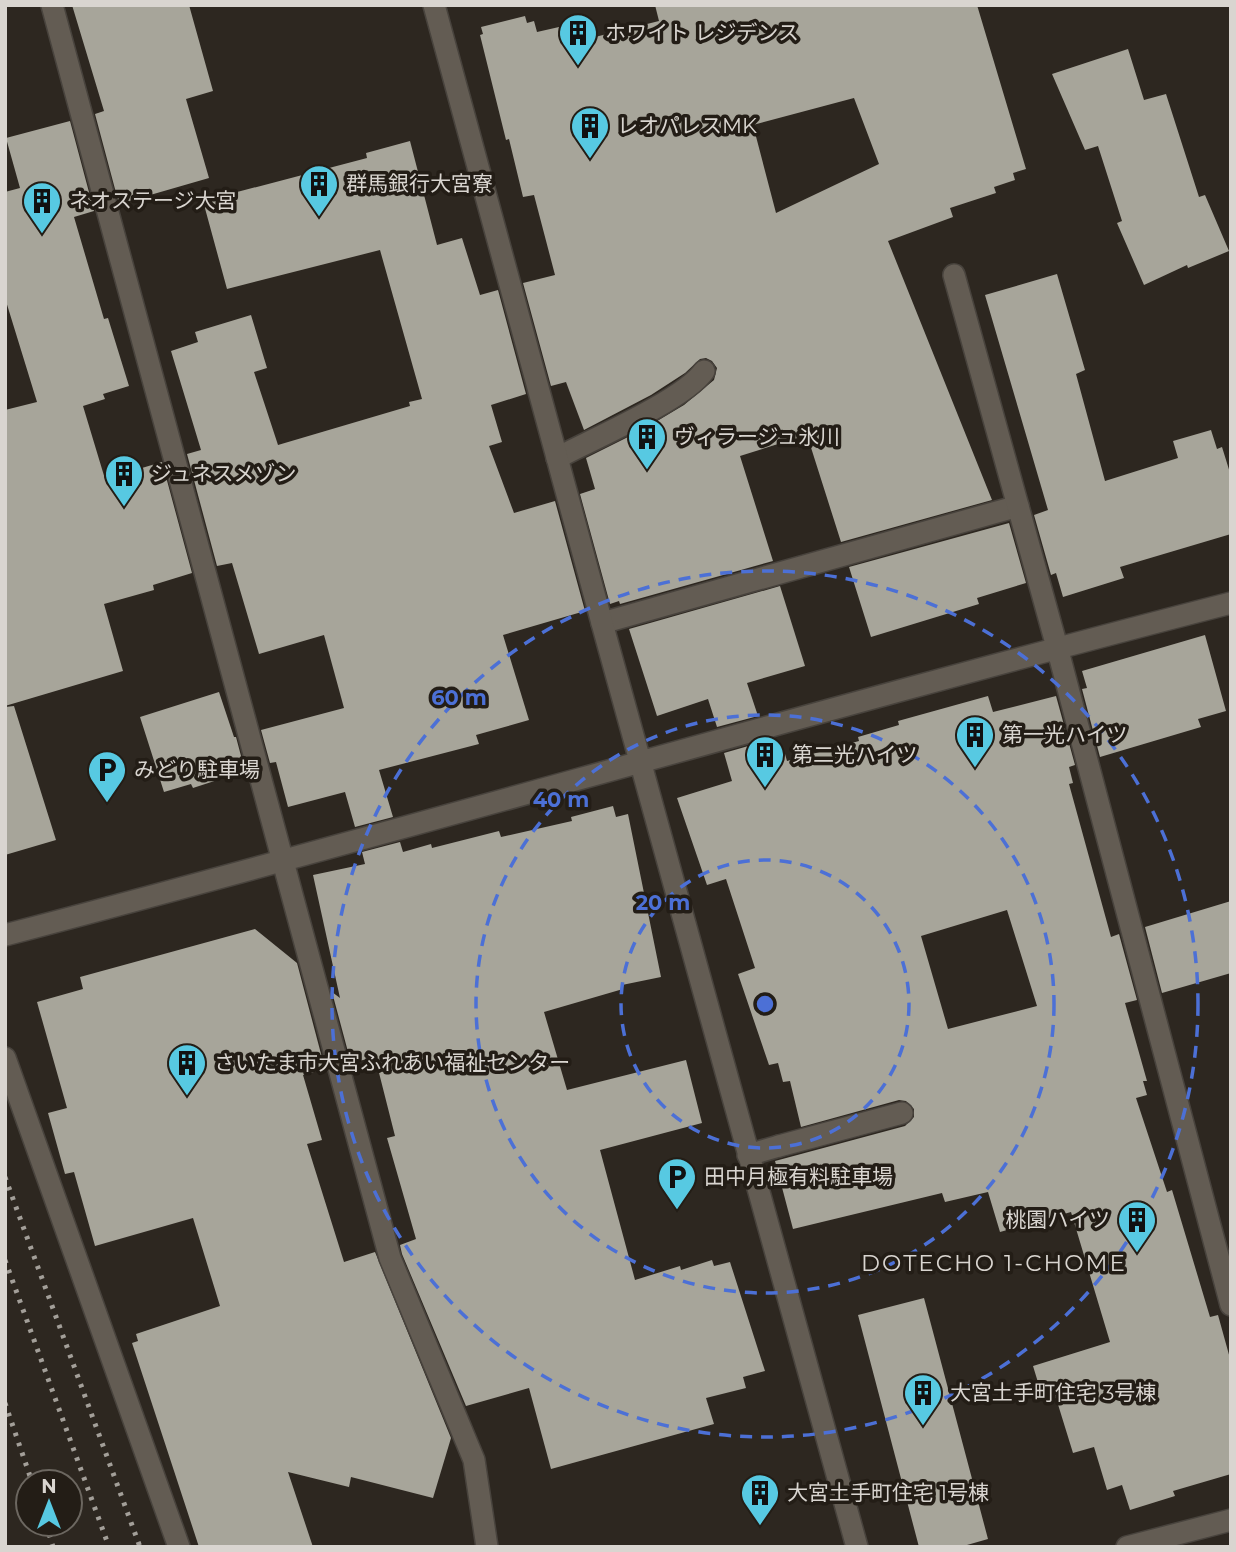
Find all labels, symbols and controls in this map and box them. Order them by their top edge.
building icon: ホワイト レジデンス [557,12,599,67]
place label: ホワイト レジデンス [605,20,799,45]
building icon: レオパレスMK [569,105,611,160]
place label: レオパレスMK [617,113,757,138]
building icon: 群馬銀行大宮寮 [298,163,340,218]
place label: 群馬銀行大宮寮 [346,171,493,196]
building icon: ネオステージ大宮 [21,180,63,235]
place label: ネオステージ大宮 [69,188,237,213]
building icon: ヴィラージュ氷川 [626,416,668,471]
place label: ヴィラージュ氷川 [674,424,840,449]
building icon: ジュネスメゾン [103,453,145,508]
place label: ジュネスメゾン [151,461,297,486]
text: 60 m [431,685,487,710]
building icon: 第一光ハイツ [954,714,996,769]
place label: 第一光ハイツ [1002,722,1128,747]
building icon: 第二光ハイツ [744,734,786,789]
place label: 第二光ハイツ [792,742,918,767]
parking icon: みどり駐車場 [86,749,128,804]
place label: みどり駐車場 [134,757,260,782]
text: 40 m [533,787,589,812]
text: 20 m [636,890,690,915]
centre of rings [753,992,777,1016]
building icon: さいたま市大宮ふれあい福祉センター [166,1042,208,1097]
place label: さいたま市大宮ふれあい福祉センター [214,1050,570,1075]
parking icon: 田中月極有料駐車場 [656,1156,698,1211]
place label: 田中月極有料駐車場 [704,1164,893,1189]
building icon: 桃園ハイツ [1116,1199,1158,1254]
place label: 桃園ハイツ [1005,1207,1110,1232]
district label: DOTECHO 1-CHOME [861,1249,1127,1277]
building icon: 大宮土手町住宅 3号棟 [902,1372,944,1427]
place label: 大宮土手町住宅 3号棟 [950,1380,1156,1405]
north arrow [14,1468,84,1538]
building icon: 大宮土手町住宅 1号棟 [739,1472,781,1527]
text: N [41,1475,57,1498]
place label: 大宮土手町住宅 1号棟 [787,1480,989,1505]

